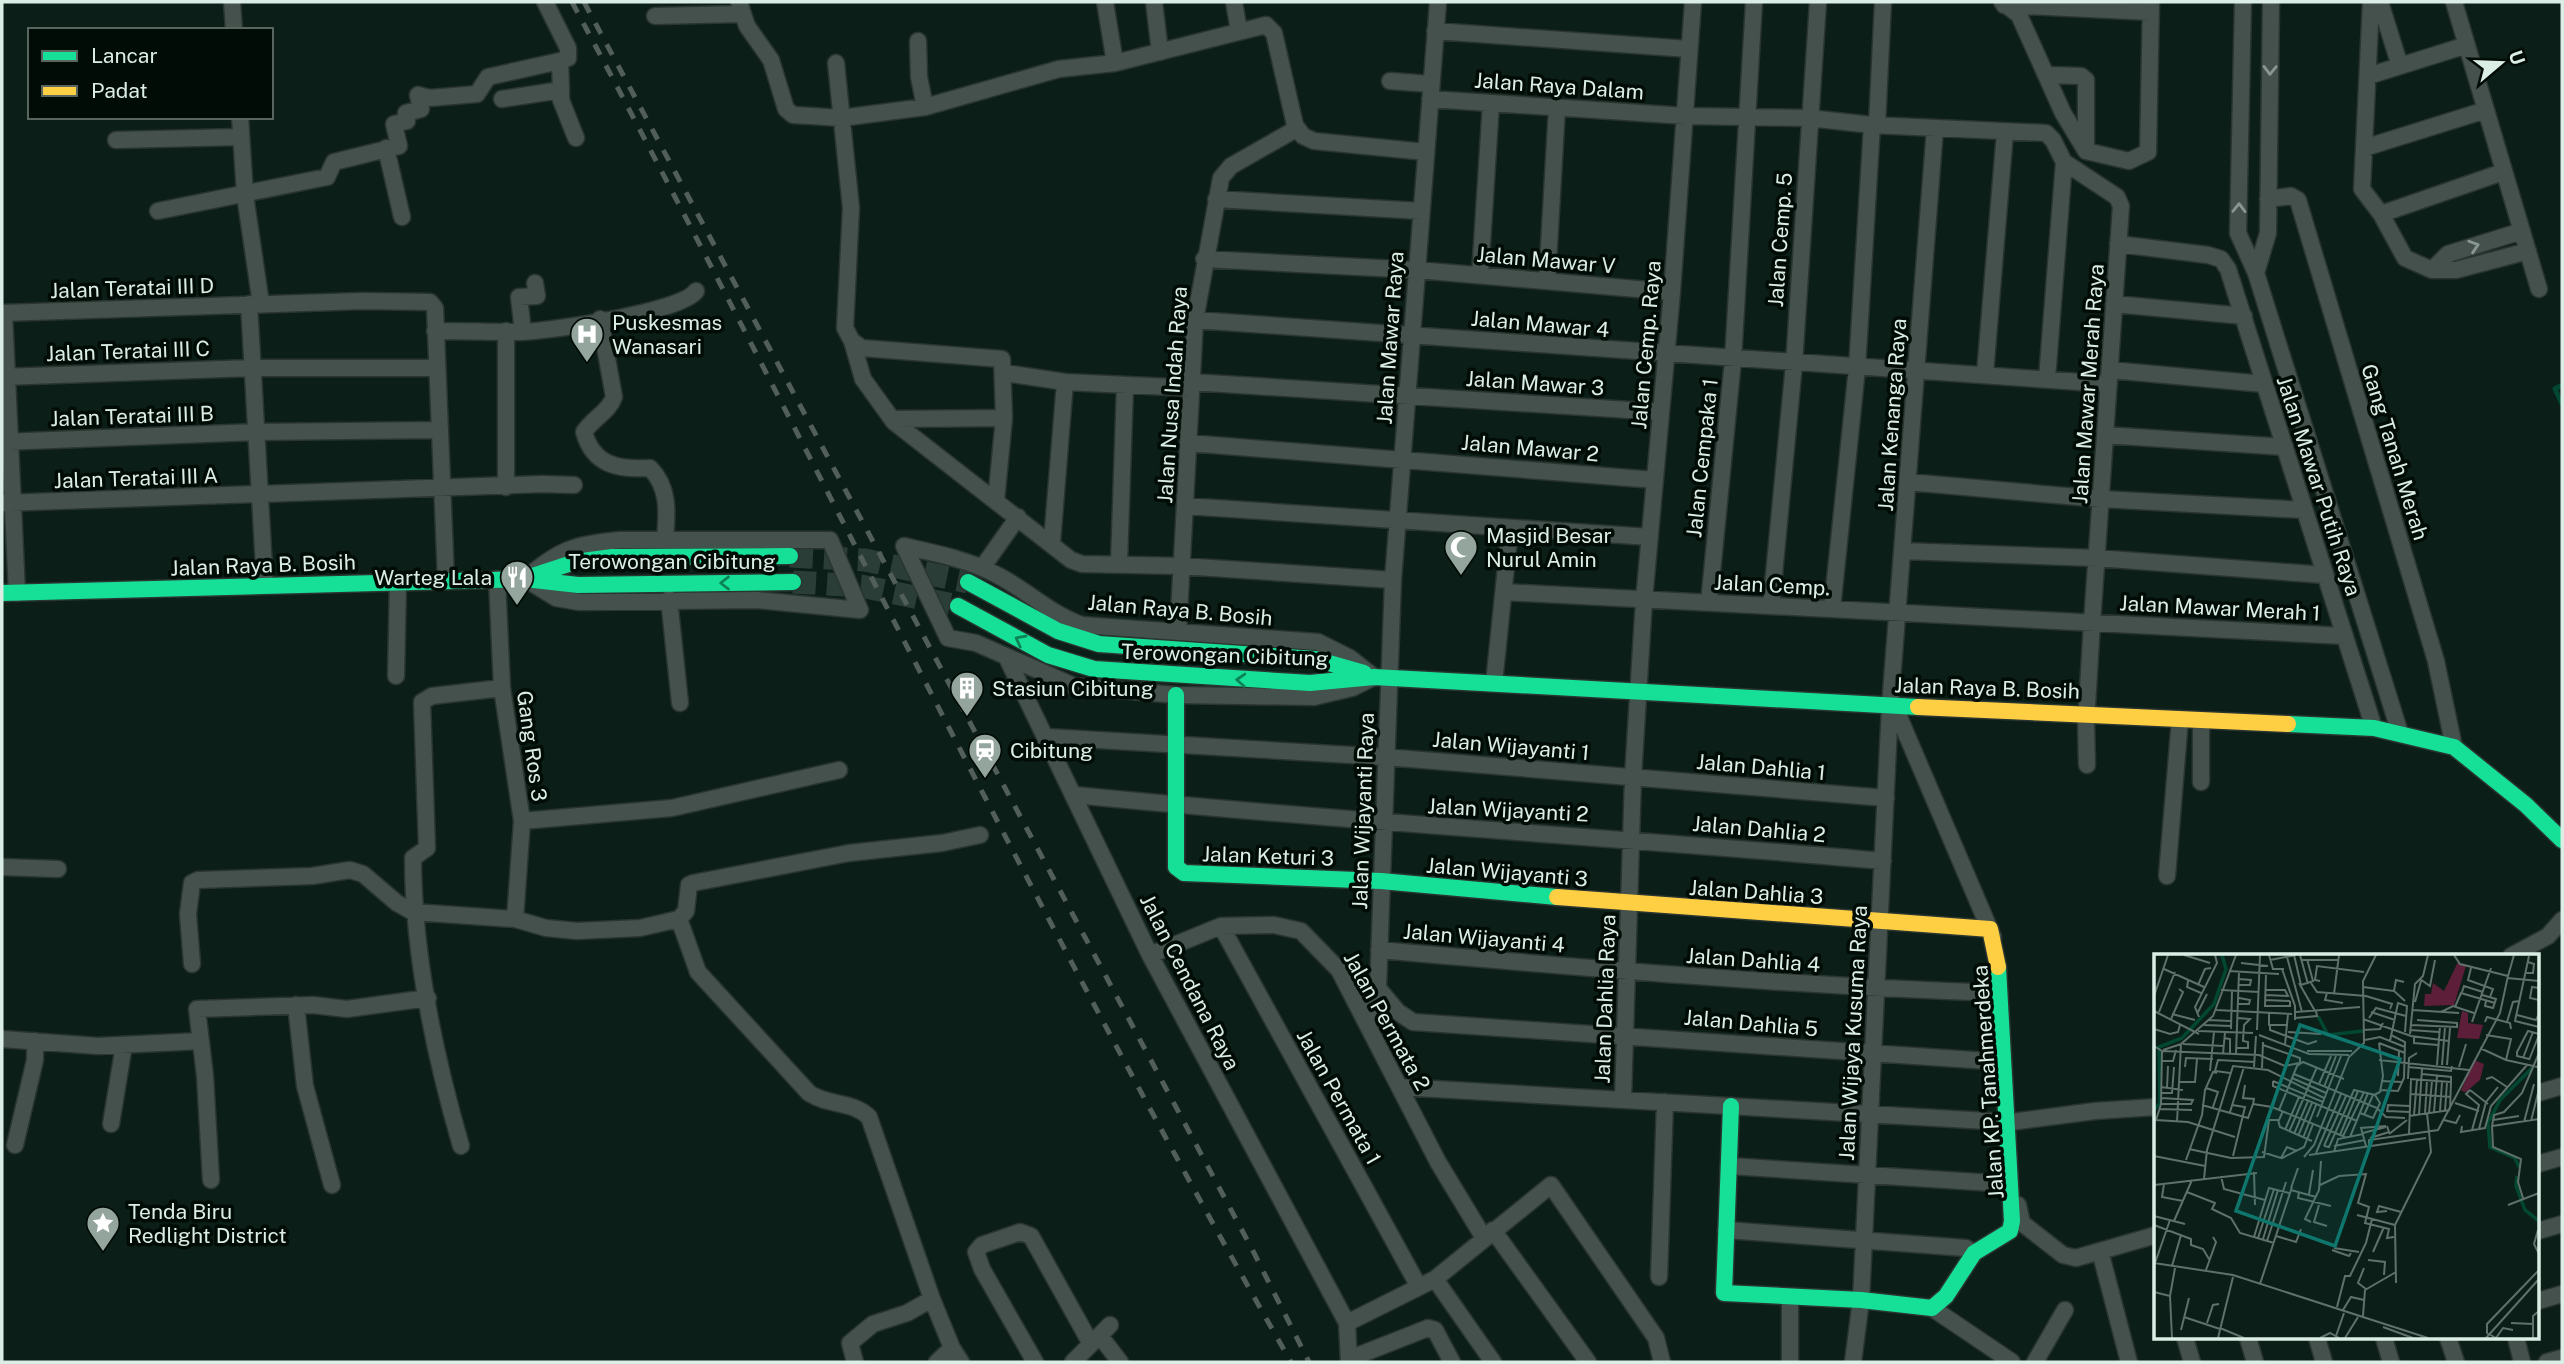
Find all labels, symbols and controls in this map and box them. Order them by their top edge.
legend [28,28,273,119]
north arrow [2466,28,2536,98]
text: Lancar [91,43,158,68]
text: U [2504,47,2530,68]
one-way arrow [2262,65,2278,76]
street label: Jalan Raya Dalam [1473,68,1645,104]
text: Padat [91,78,148,103]
street label: Jalan Cemp. 5 [1763,172,1797,308]
one-way arrow [2231,203,2246,214]
one-way arrow [2468,239,2480,254]
street label: Jalan Mawar V [1475,241,1617,279]
street label: Jalan Mawar Raya [1371,251,1409,425]
street label: Jalan Cemp. Raya [1626,260,1666,430]
street label: Jalan Mawar Merah Raya [2067,263,2109,505]
street label: Jalan Teratai III D [49,273,215,303]
street label: Jalan Nusa Indah Raya [1152,286,1192,504]
street label: Jalan Mawar 4 [1470,305,1610,343]
place label: Puskesmas Wanasari [612,310,722,359]
hospital icon: Puskesmas Wanasari [568,315,606,364]
street label: Jalan Kenanga Raya [1873,318,1911,512]
street label: Jalan Teratai III C [46,336,210,366]
street label: Gang Tanah Merah [2356,361,2434,543]
street label: Jalan Mawar 3 [1465,366,1605,400]
street label: Jalan Mawar Putih Raya [2272,373,2366,599]
street label: Jalan Cempaka 1 [1681,377,1723,539]
street label: Jalan Teratai III B [50,401,214,431]
street label: Jalan Mawar 2 [1460,430,1600,466]
street label: Jalan Teratai III A [53,463,219,493]
place label: Masjid Besar Nurul Amin [1486,523,1612,572]
mosque icon: Masjid Besar Nurul Amin [1442,528,1480,577]
street label: Jalan Raya B. Bosih [170,549,356,581]
street label: Terowongan Cibitung [568,549,776,574]
restaurant icon: Warteg Lala [498,558,536,607]
place label: Warteg Lala [374,565,492,590]
street label: Jalan Cemp. [1713,569,1831,601]
one-way arrow [719,575,730,590]
street label: Jalan Raya B. Bosih [1086,589,1274,631]
street label: Jalan Mawar Merah 1 [2119,590,2321,626]
one-way arrow [1015,635,1027,648]
street label: Terowongan Cibitung [1121,639,1329,671]
building icon: Stasiun Cibitung [948,669,986,718]
one-way arrow [1236,672,1247,687]
street label: Jalan Raya B. Bosih [1894,672,2080,704]
place label: Stasiun Cibitung [992,676,1154,701]
street label: Gang Ros 3 [512,689,552,803]
street label: Jalan Wijayanti Raya [1347,712,1379,910]
street label: Jalan Wijayanti 1 [1431,727,1591,765]
station icon: Cibitung [966,731,1004,780]
place label: Cibitung [1010,738,1093,763]
street label: Jalan Dahlia 1 [1695,749,1827,785]
street label: Jalan Wijayanti 2 [1427,793,1589,827]
street label: Jalan Dahlia 2 [1691,811,1827,847]
street label: Jalan Keturi 3 [1202,841,1334,871]
street label: Jalan Wijayanti 3 [1425,852,1589,892]
street label: Jalan Dahlia 3 [1688,875,1824,909]
street label: Jalan Cendana Raya [1135,890,1245,1074]
street label: Jalan Wijaya Kusuma Raya [1834,905,1872,1161]
street label: Jalan Dahlia Raya [1590,914,1620,1084]
street label: Jalan Wijayanti 4 [1402,918,1566,958]
street label: Jalan Dahlia 4 [1685,943,1821,977]
street label: Jalan Permata 2 [1339,947,1435,1095]
inset map [2154,954,2540,1340]
street label: Jalan KP. Tanahmerdeka [1967,964,2009,1200]
street label: Jalan Dahlia 5 [1683,1005,1819,1041]
street label: Jalan Permata 1 [1292,1025,1386,1169]
place label: Tenda Biru Redlight District [128,1199,287,1248]
place icon: Tenda Biru Redlight District [84,1204,122,1253]

